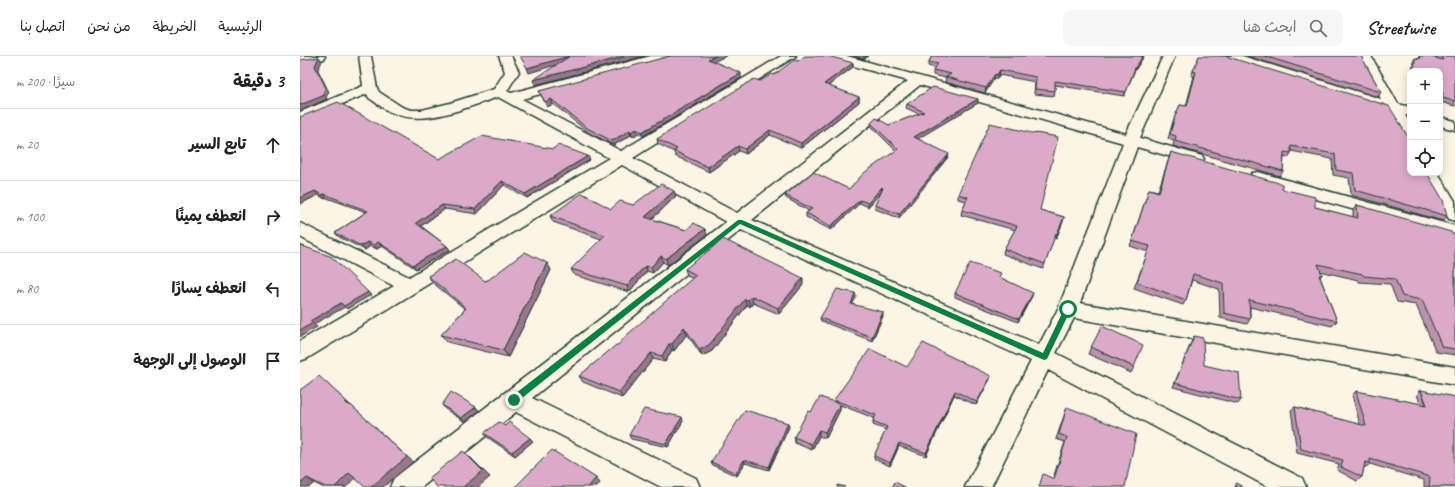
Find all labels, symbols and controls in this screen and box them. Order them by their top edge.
search box [1063,10,1343,46]
text: Streetwise [1367,16,1435,40]
icon: search [1307,17,1329,39]
text: اتصل بنا [20,18,65,35]
text: من نحن [87,18,131,35]
text: الخريطة [153,18,196,35]
text: الرئيسية [218,18,262,35]
text: ابحث هنا [1243,18,1297,37]
map controls [1407,68,1443,176]
button: + [1407,68,1443,104]
text: 3 دقيقة [233,71,284,92]
text: سيرًا · 200 m [16,74,75,90]
button: − [1407,104,1443,140]
icon: ahead [262,134,284,156]
text: تابع السير [189,135,246,154]
text: 20 m [16,137,38,153]
button: locate [1407,140,1443,176]
icon: right [262,206,284,228]
text: انعطف يمينًا [175,207,246,226]
text: 100 m [16,209,44,225]
icon: left [262,278,284,300]
text: انعطف يسارًا [171,279,246,298]
text: 80 m [16,281,38,297]
route start [1059,300,1077,318]
icon: arrive [262,350,284,372]
text: الوصول إلى الوجهة [133,351,246,370]
route end [505,391,523,409]

